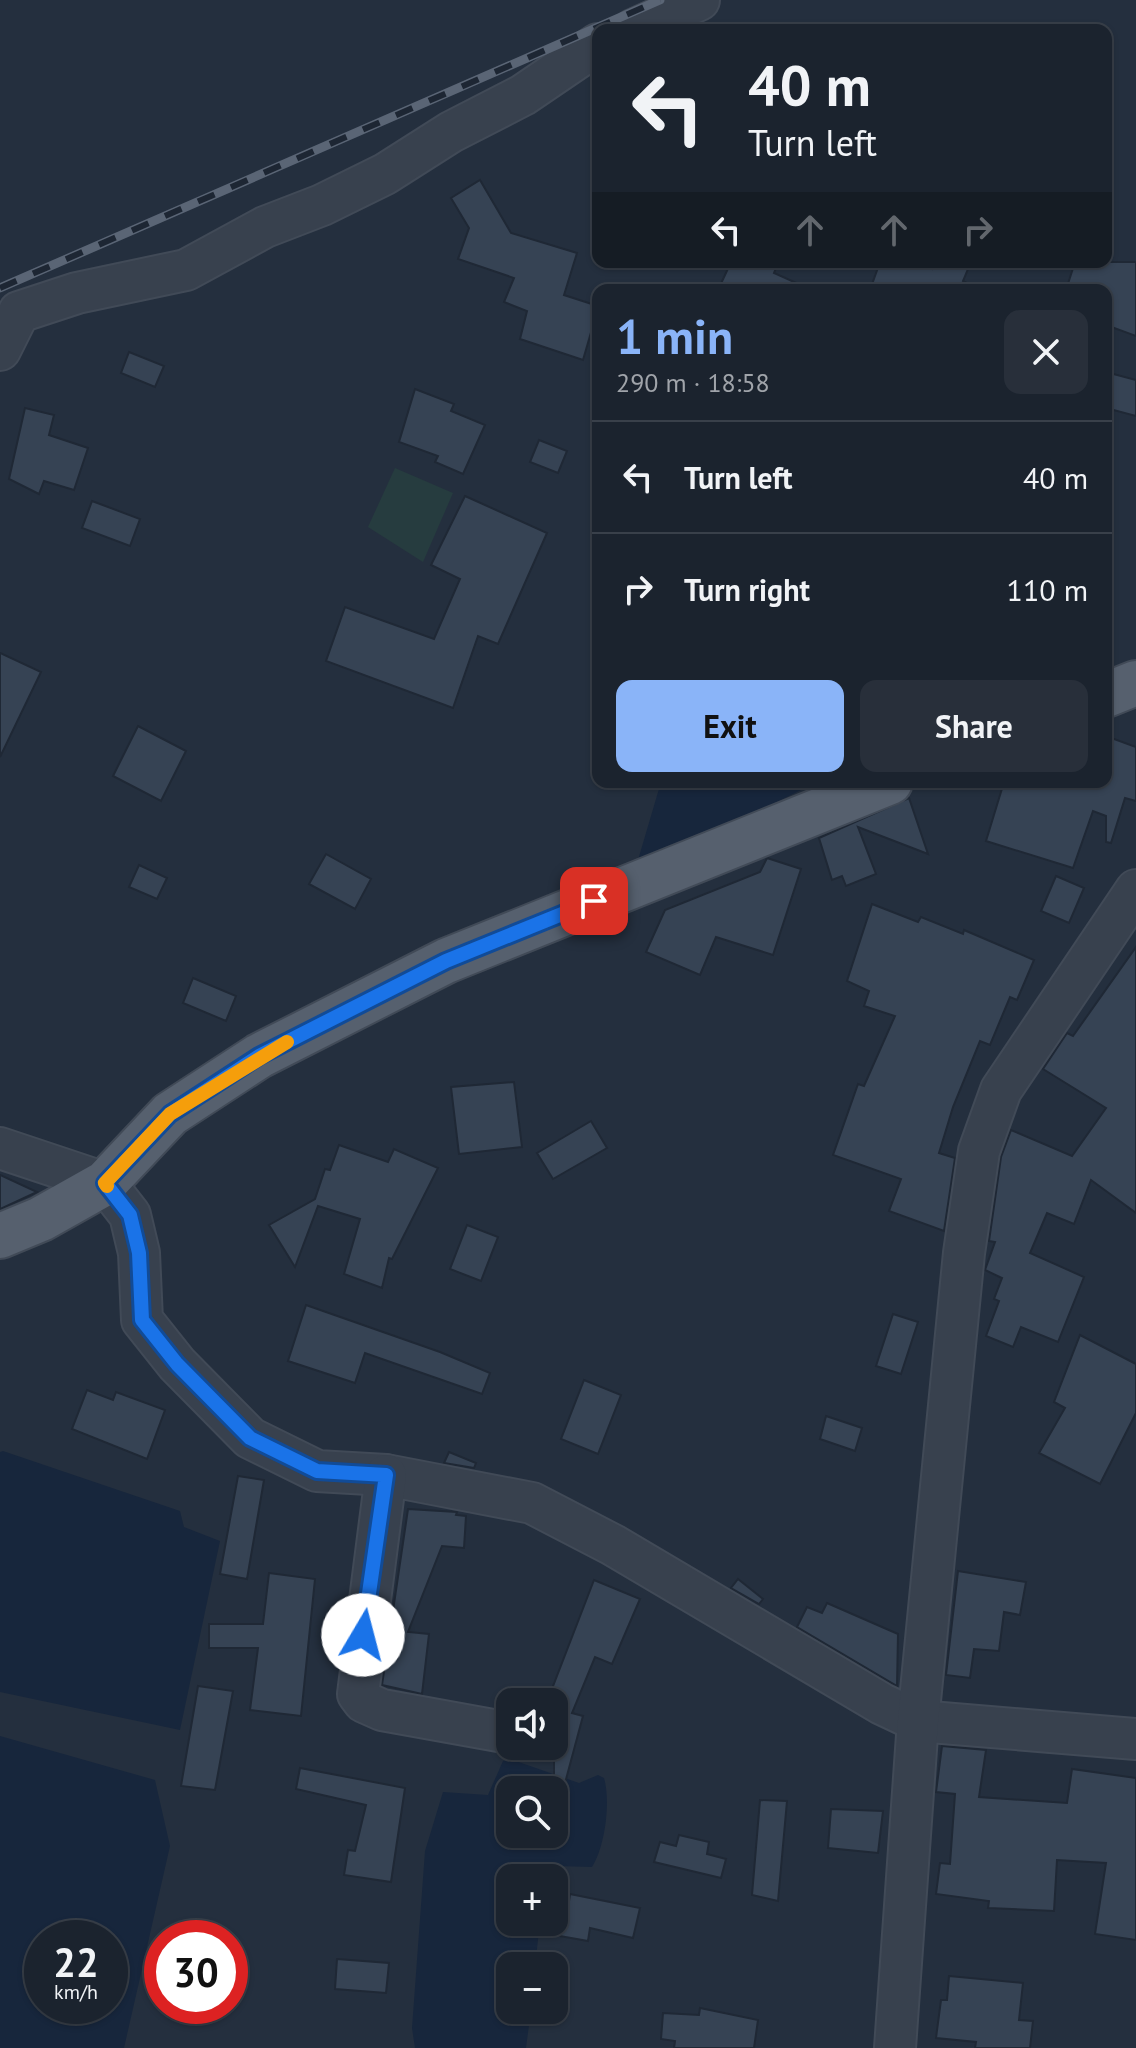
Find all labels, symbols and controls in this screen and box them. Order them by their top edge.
text: 40 m [748,49,871,121]
icon: left [616,56,720,160]
text: Turn left [748,119,877,166]
icon: left [704,208,748,252]
icon: ahead [788,208,832,252]
icon: ahead [872,208,916,252]
icon: right [956,208,1000,252]
text: 1 min [616,305,733,367]
button: close [1004,310,1088,394]
text: 290 m · 18:58 [616,366,770,399]
icon: left [616,455,660,499]
text: Turn left [684,458,792,497]
text: 40 m [1023,458,1088,497]
icon: right [616,567,660,611]
text: Turn right [684,570,810,609]
text: 110 m [1007,570,1088,609]
button: Exit [616,680,844,772]
button: Share [860,680,1088,772]
pin [560,867,628,935]
icon: arrive [572,879,616,923]
position arrow [321,1593,405,1677]
map controls [496,1688,568,2024]
button: sound [496,1688,568,1760]
button: search [496,1776,568,1848]
button: + [496,1864,568,1936]
speed limit sign: 30 [144,1920,248,2024]
text: 22 [53,1936,99,1988]
button: − [496,1952,568,2024]
text: km/h [54,1979,98,2005]

